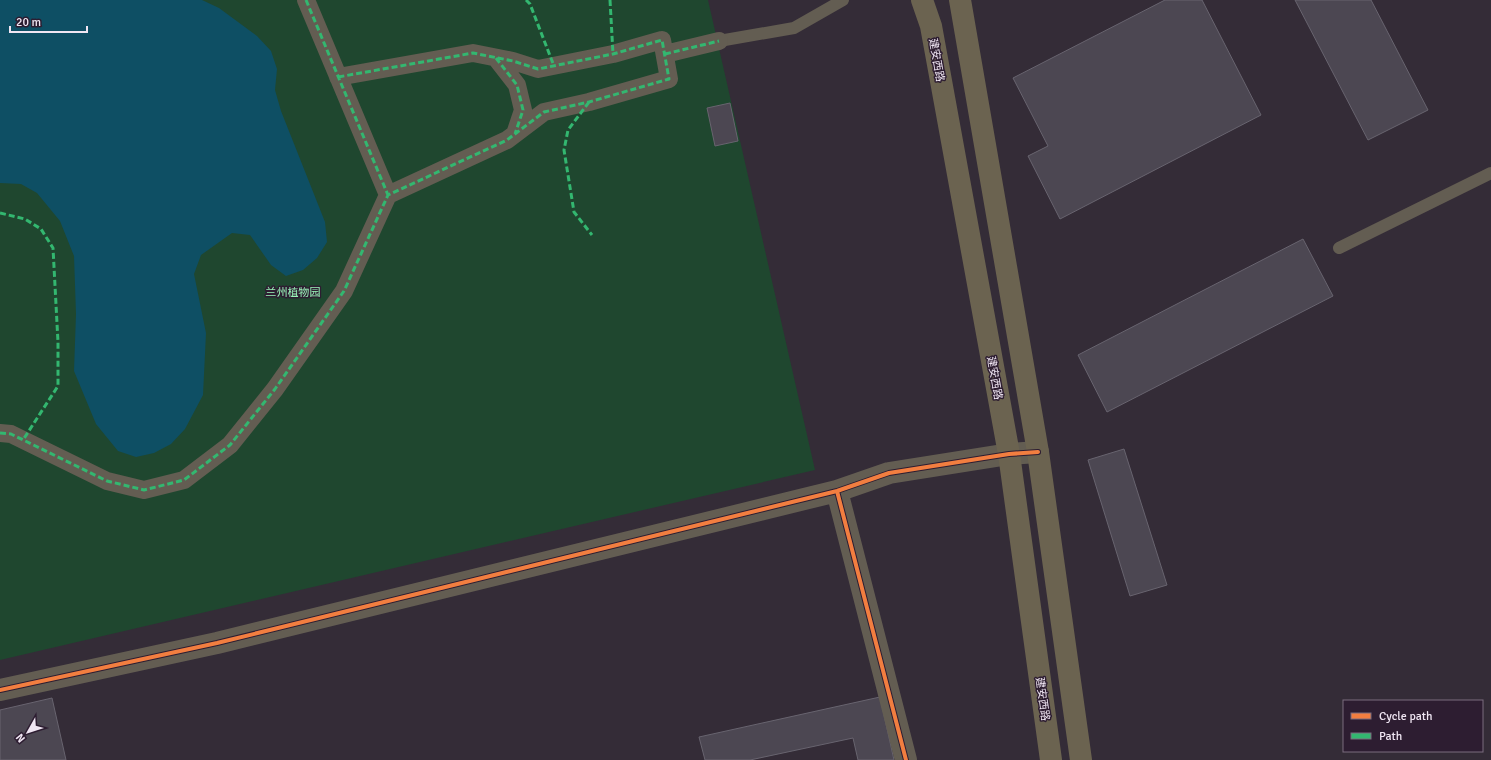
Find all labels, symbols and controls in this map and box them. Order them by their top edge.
scale bar [10,8,87,34]
text: 20 m [16,15,41,30]
street label: 建安西路 [926,37,947,83]
park label: 兰州植物园 [266,286,321,299]
street label: 建安西路 [984,355,1005,401]
street label: 建安西路 [1033,676,1052,722]
legend [1343,700,1483,752]
text: Cycle path [1379,709,1432,724]
north arrow [8,712,48,752]
text: Path [1379,729,1402,744]
text: N [13,731,28,745]

